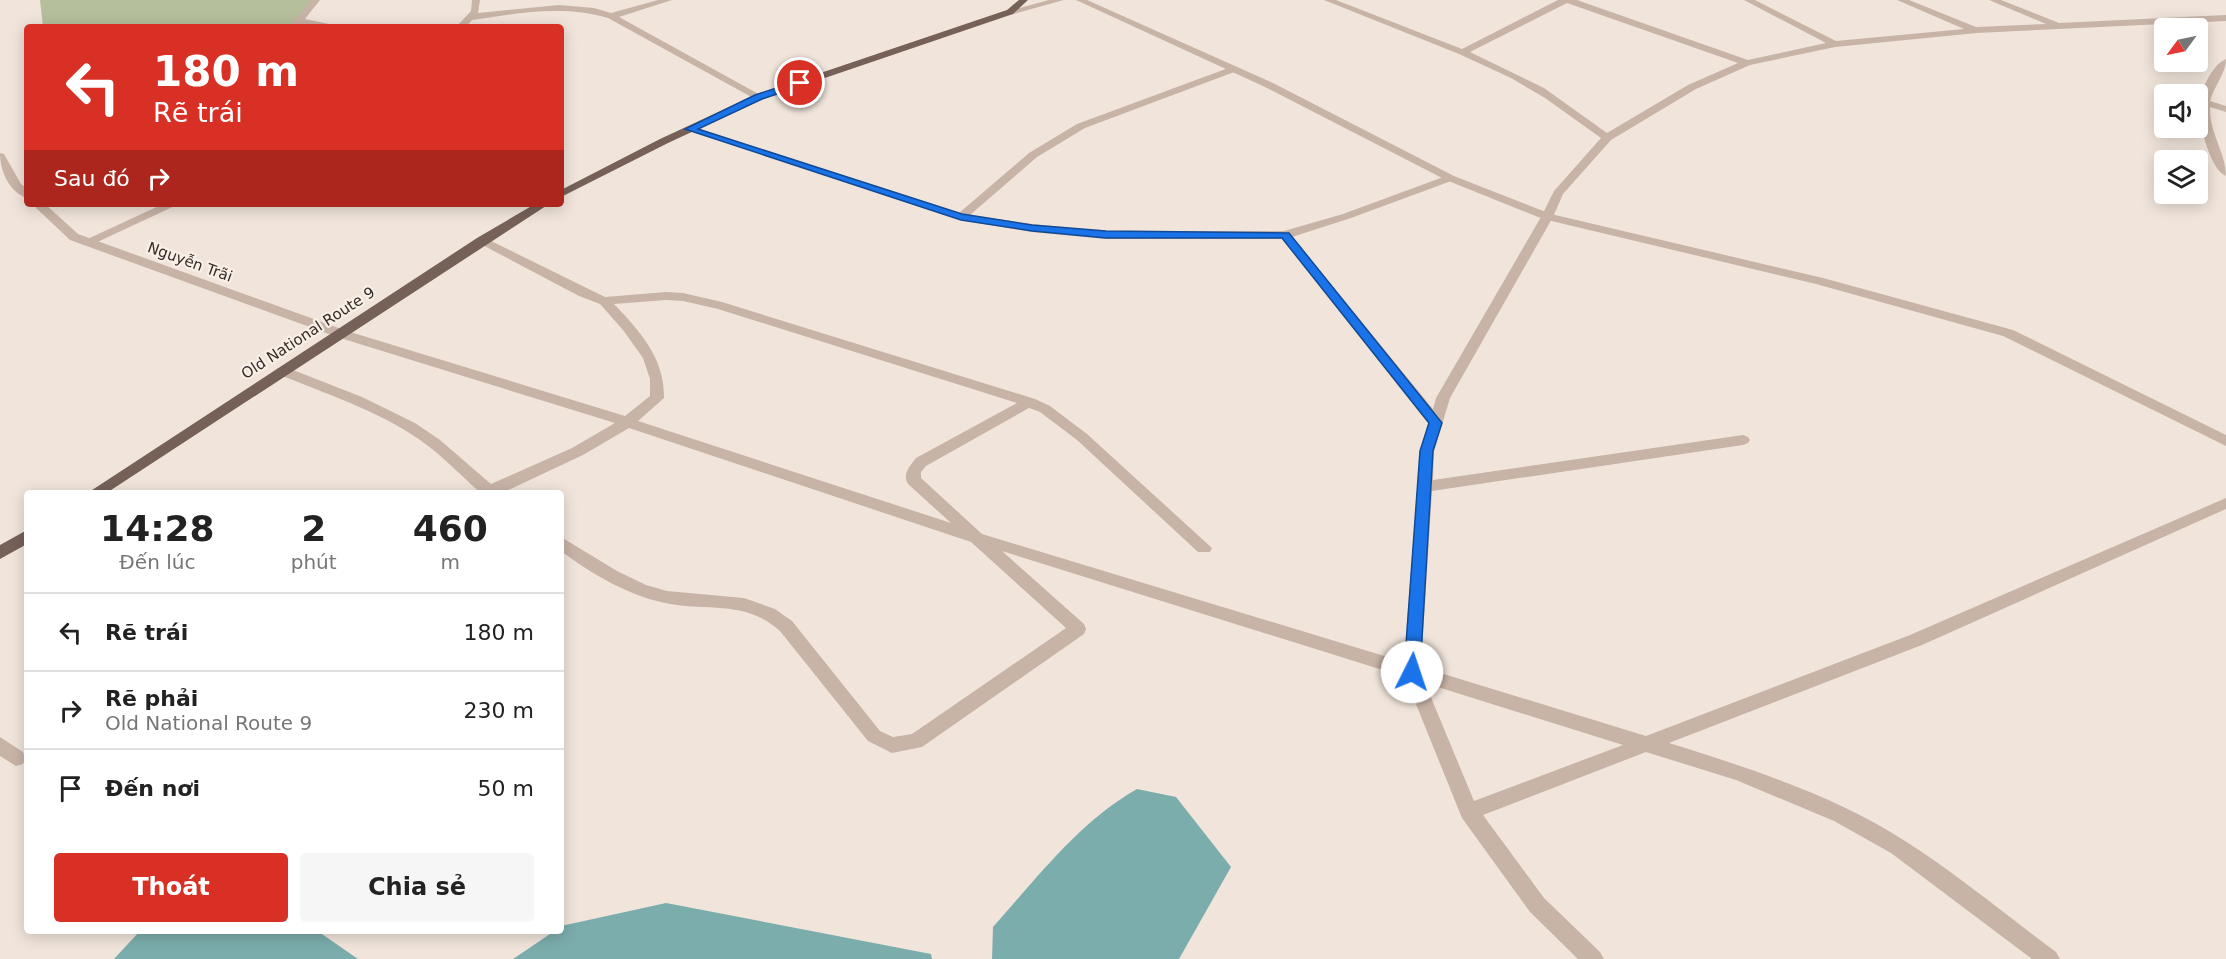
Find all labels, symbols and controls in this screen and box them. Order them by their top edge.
north arrow [2154,18,2208,72]
map controls [2154,18,2208,204]
text: 180 m [153,47,299,96]
icon: left [54,48,132,126]
pin [774,57,825,108]
icon: arrive [783,66,816,99]
button: sound [2154,84,2208,138]
text: Rẽ trái [153,97,243,128]
button: layers [2154,150,2208,204]
icon: right [142,162,175,195]
text: Sau đó [54,166,130,191]
street label: Nguyễn Trãi [145,238,235,286]
street label: Old National Route 9 [238,283,378,383]
text: 14:28 [100,508,215,549]
text: 2 [301,508,326,549]
text: 460 [413,508,488,549]
text: Đến lúc [119,550,195,574]
text: phút [291,550,337,574]
text: m [441,550,460,574]
icon: left [54,616,87,649]
text: Rẽ trái [105,620,188,645]
text: 180 m [464,620,534,645]
position arrow [1380,640,1444,704]
text: Rẽ phải [105,686,198,711]
icon: right [54,694,87,727]
text: 230 m [464,698,534,723]
text: Old National Route 9 [105,711,312,735]
icon: arrive [54,772,87,805]
text: Đến nơi [105,776,200,801]
text: 50 m [478,776,534,801]
button: Thoát [54,853,288,922]
button: Chia sẻ [300,853,534,922]

